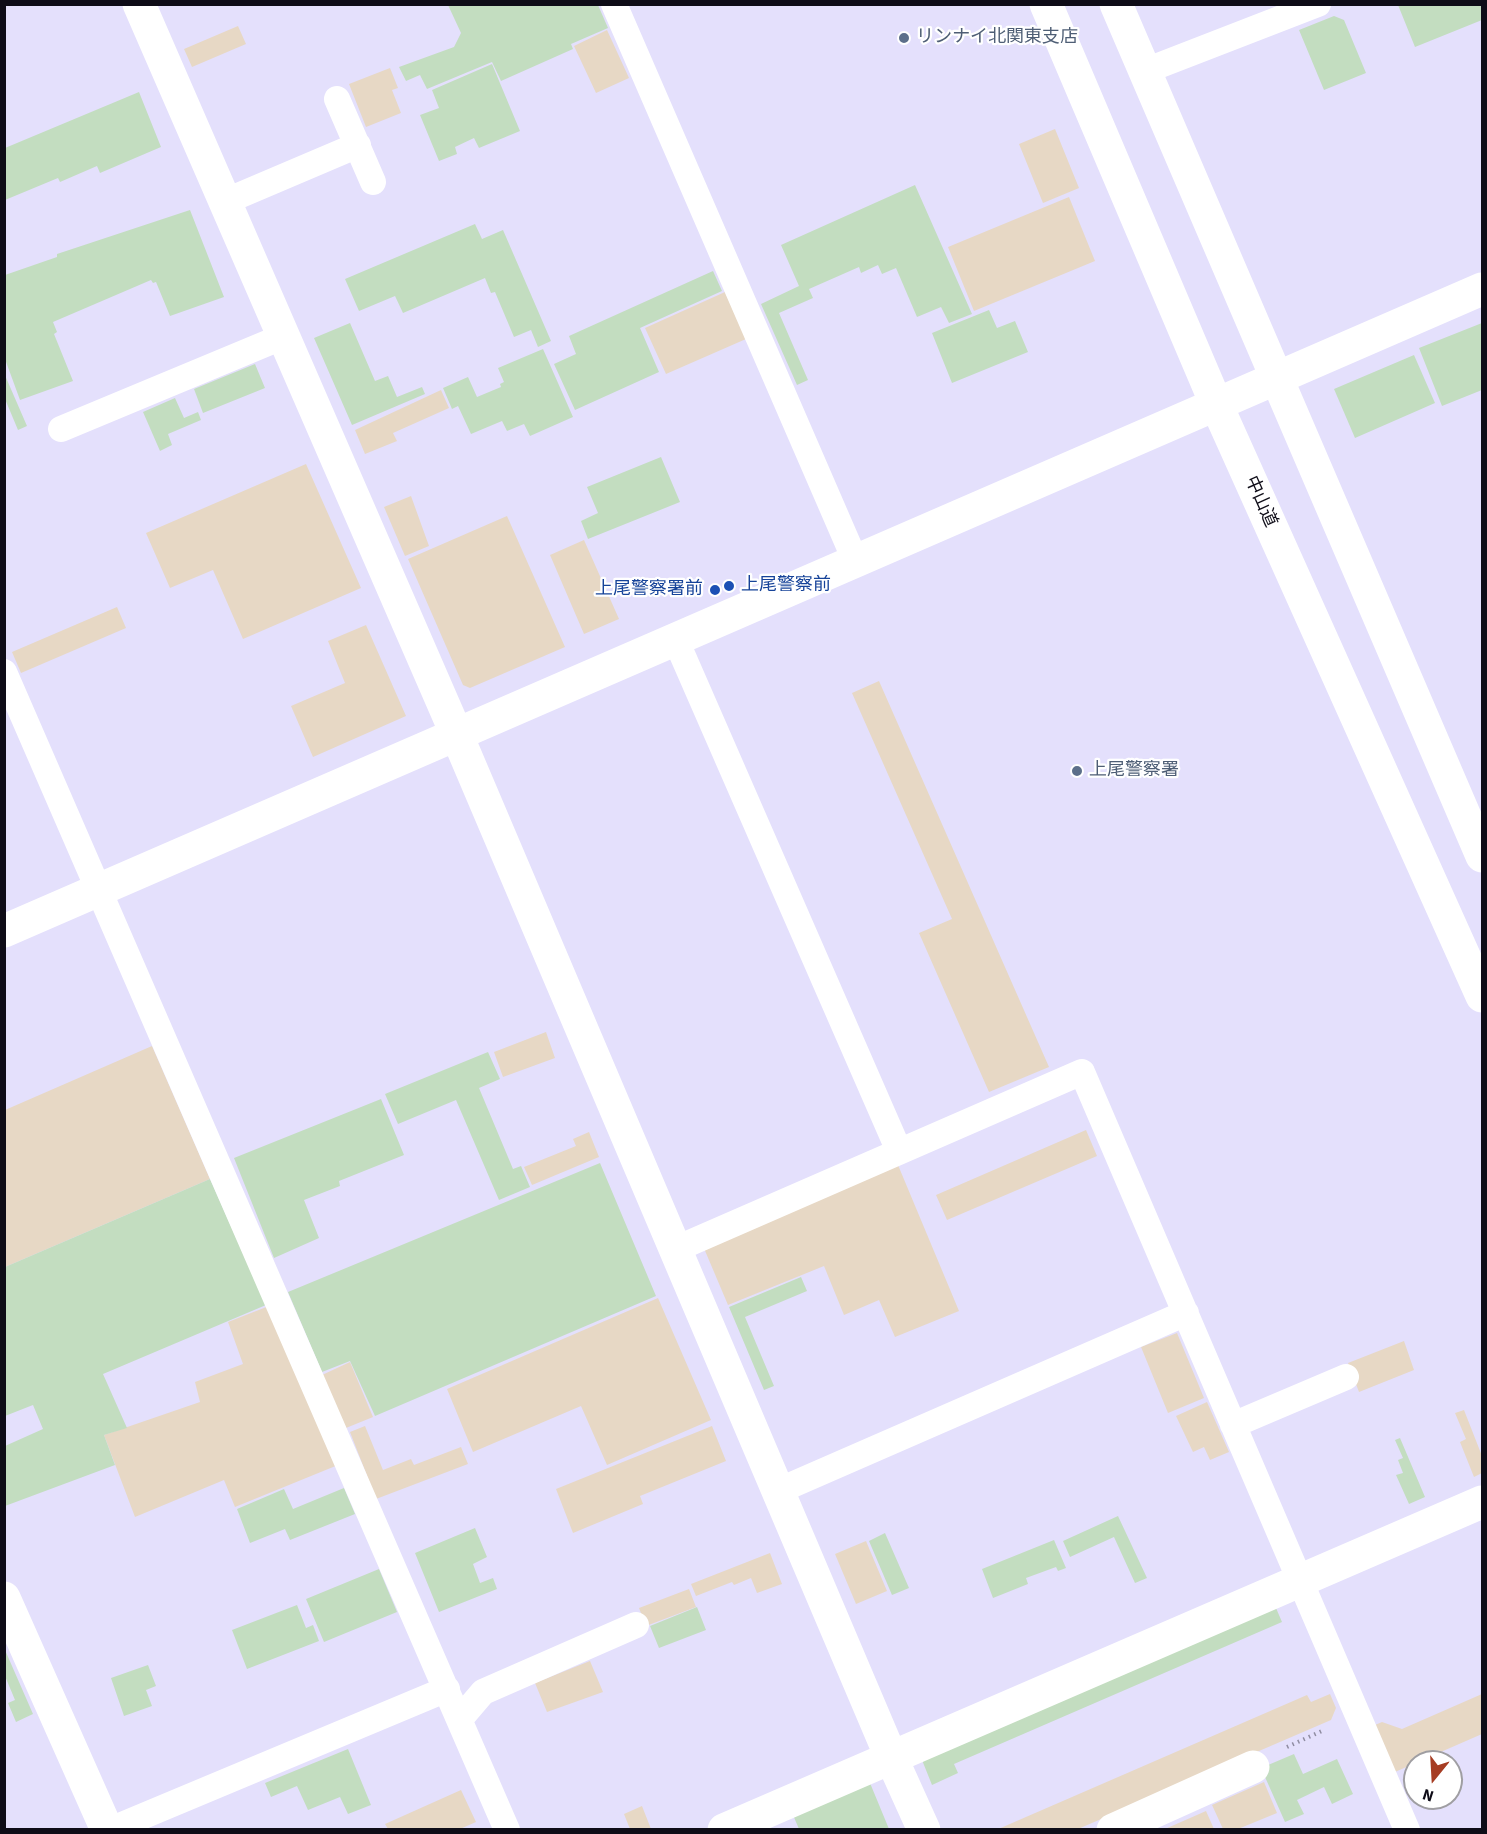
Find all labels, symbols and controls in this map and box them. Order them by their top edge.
place label: リンナイ北関東支店 [916,27,1078,49]
marker: リンナイ北関東支店 [897,31,911,45]
street label: 中山道 [1239,473,1281,531]
place label: 上尾警察前 [741,575,831,597]
place label: 上尾警察署前 [595,579,703,601]
marker: 上尾警察前 [722,579,736,593]
marker: 上尾警察署前 [708,583,722,597]
place label: 上尾警察署 [1089,760,1179,782]
marker: 上尾警察署 [1070,764,1084,778]
north arrow [1403,1750,1463,1810]
text: N [1420,1783,1437,1807]

